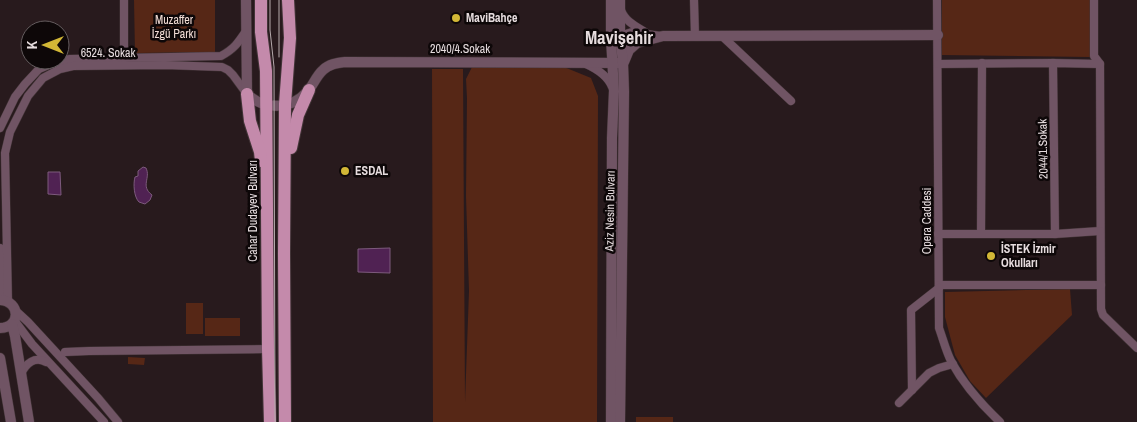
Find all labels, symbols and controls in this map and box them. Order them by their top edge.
place label: MaviBahçe [466,10,518,26]
park label: Muzaffer İzgü Parkı [152,12,196,42]
marker: MaviBahçe [450,12,462,24]
north arrow [20,20,70,70]
district label: Mavişehir [585,25,653,50]
text: K [23,40,41,49]
street label: 2040/4.Sokak [430,41,490,57]
street label: 6524. Sokak [81,45,135,61]
street label: 2044/1.Sokak [1034,119,1052,179]
street label: Cahar Dudayev Bulvarı [245,160,261,262]
place label: ESDAL [355,163,388,179]
marker: ESDAL [339,165,351,177]
street label: Aziz Nesin Bulvarı [601,170,619,253]
street label: Opera Caddesi [919,188,935,254]
place label: İSTEK İzmir Okulları [1001,241,1056,271]
marker: İSTEK İzmir Okulları [985,250,997,262]

